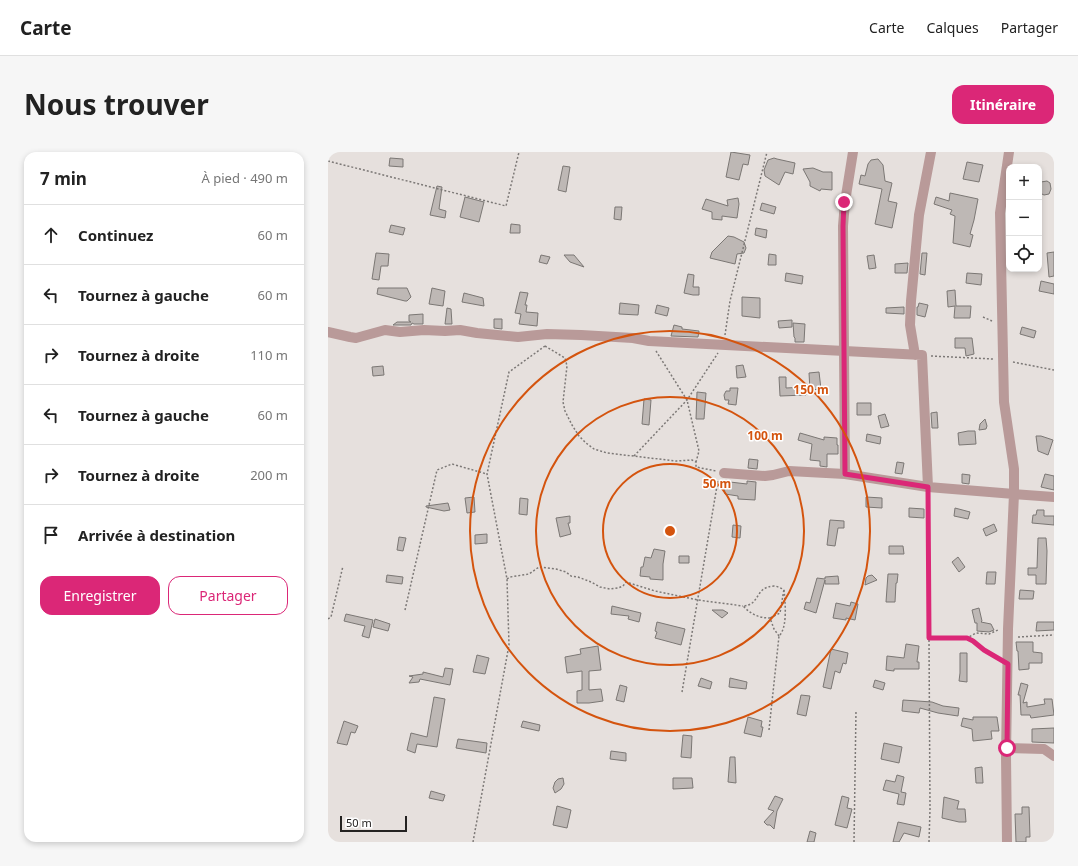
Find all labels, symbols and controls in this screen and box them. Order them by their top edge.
text: Carte [20,15,72,41]
text: Carte [869,18,905,37]
text: Calques [927,18,979,37]
text: Partager [1001,18,1058,37]
text: Nous trouver [24,85,209,123]
button: Itinéraire [952,85,1054,124]
map controls [1006,164,1042,272]
button: + [1006,164,1042,200]
text: 7 min [40,167,87,190]
text: À pied · 490 m [202,169,288,187]
route end [835,193,853,211]
button: − [1006,200,1042,236]
icon: ahead [40,224,62,246]
text: Continuez [78,225,153,245]
text: 60 m [258,226,288,244]
button: locate [1006,236,1042,272]
icon: left [40,284,62,306]
text: Tournez à gauche [78,285,209,305]
text: 60 m [258,286,288,304]
icon: right [40,344,62,366]
text: Tournez à droite [78,345,199,365]
text: 110 m [250,346,288,364]
text: 150 m [793,381,829,398]
icon: left [40,404,62,426]
text: Tournez à gauche [78,405,209,425]
text: 60 m [258,406,288,424]
text: 100 m [747,427,783,444]
icon: right [40,464,62,486]
text: Tournez à droite [78,465,199,485]
text: 200 m [250,466,288,484]
text: 50 m [703,475,731,492]
icon: arrive [40,524,62,546]
centre of rings [663,524,677,538]
text: Arrivée à destination [78,525,235,545]
button: Enregistrer [40,576,160,615]
button: Partager [168,576,288,615]
route start [998,739,1016,757]
scale bar [340,814,407,833]
text: 50 m [346,815,372,830]

